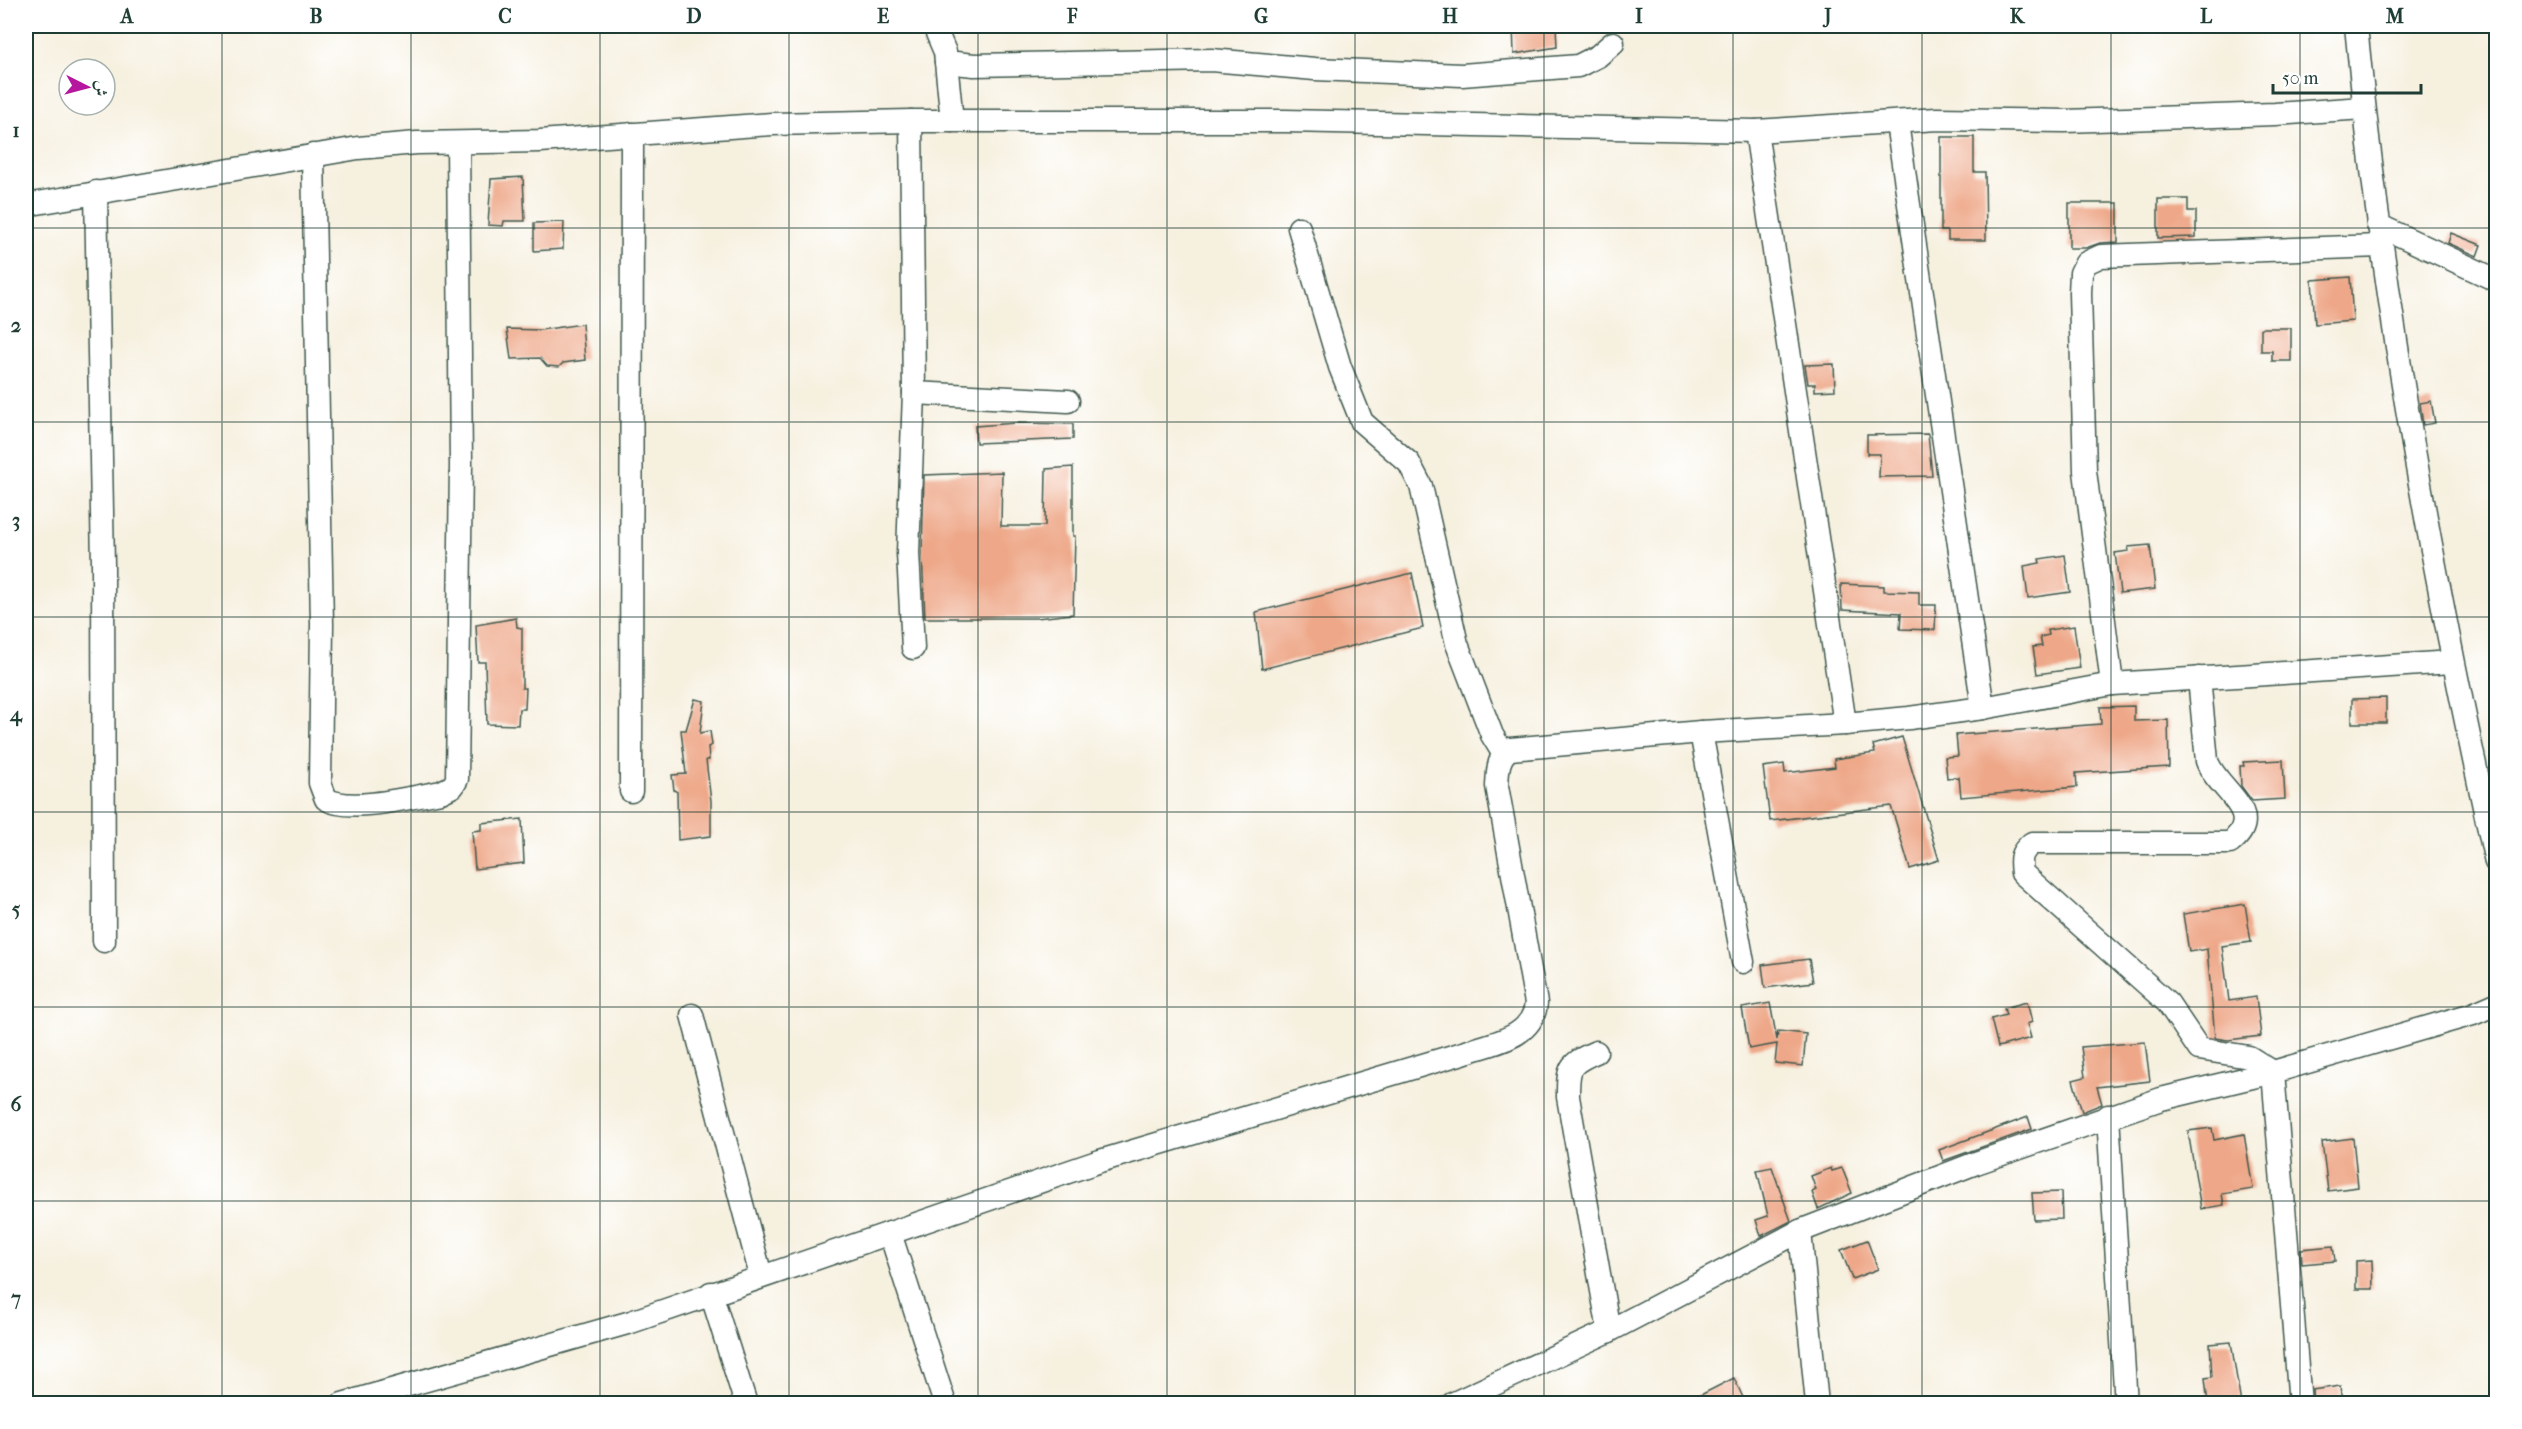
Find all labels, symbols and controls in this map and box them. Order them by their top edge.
text: A [119,5,135,28]
text: B [309,5,323,28]
text: C [498,5,512,28]
text: D [686,5,702,28]
text: E [877,5,889,28]
text: F [1066,5,1078,28]
text: G [1254,5,1268,28]
text: H [1442,5,1458,28]
text: I [1635,5,1643,28]
text: J [1822,5,1832,28]
text: K [2010,5,2026,28]
text: L [2200,5,2213,28]
text: M [2385,5,2405,28]
north arrow [57,57,117,117]
scale bar [2273,57,2422,95]
text: 50 m [2282,68,2319,89]
text: ش [91,80,112,97]
text: 1 [12,119,20,142]
text: 2 [11,314,21,337]
text: 3 [12,509,20,532]
text: 4 [9,703,23,727]
text: 5 [12,898,21,921]
text: 6 [11,1093,23,1116]
text: 7 [10,1287,21,1310]

